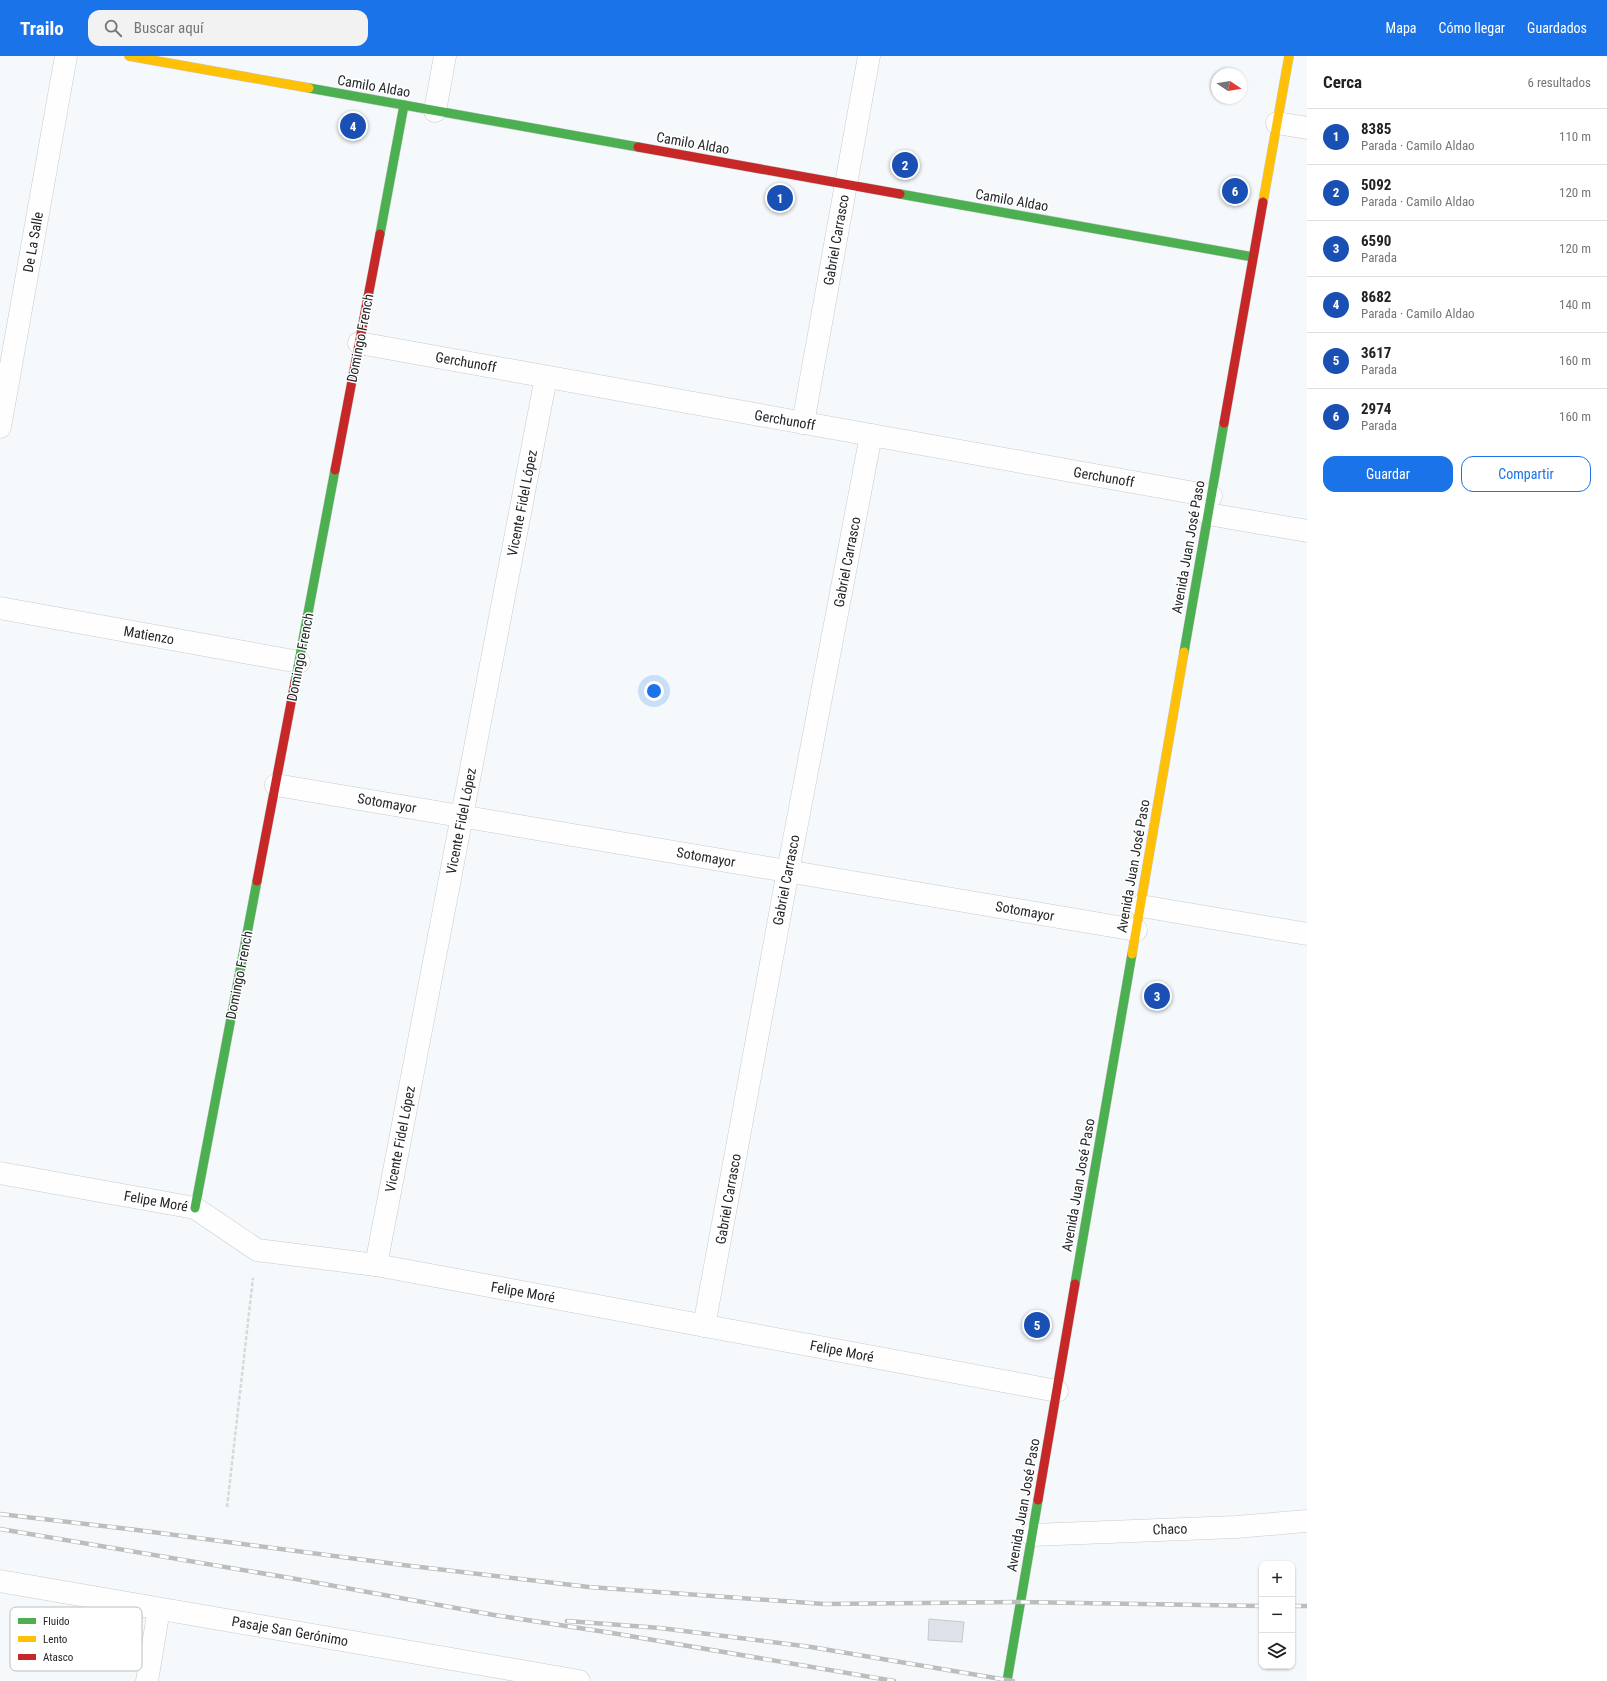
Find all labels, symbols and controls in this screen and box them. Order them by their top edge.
search box [88,10,368,46]
text: Trailo [20,17,64,40]
icon: search [102,17,124,39]
text: Buscar aquí [134,19,204,37]
text: Mapa [1386,20,1417,36]
text: Cómo llegar [1439,20,1505,36]
text: Guardados [1527,20,1587,36]
north arrow [1211,68,1247,104]
street label: Camilo Aldao [336,72,412,100]
text: Cerca [1323,72,1362,92]
text: 6 resultados [1527,75,1591,90]
pin: 4 [340,111,366,141]
text: 8385 [1361,120,1391,138]
street label: Camilo Aldao [655,129,731,157]
text: 1 [1333,129,1339,144]
text: 110 m [1559,129,1591,144]
text: Parada · Camilo Aldao [1361,138,1475,153]
pin: 2 [892,150,918,180]
pin: 6 [1222,176,1248,206]
text: 5092 [1361,176,1391,194]
pin: 1 [767,183,793,213]
text: 2 [1333,185,1339,200]
text: 120 m [1559,185,1591,200]
street label: Camilo Aldao [974,186,1050,214]
street label: Gabriel Carrasco [820,193,852,287]
text: Parada · Camilo Aldao [1361,194,1475,209]
street label: De La Salle [20,210,46,274]
text: 6590 [1361,232,1391,250]
text: 3 [1333,241,1339,256]
text: 120 m [1559,241,1591,256]
text: Parada [1361,250,1397,265]
text: 8682 [1361,288,1391,306]
street label: Domingo French [344,292,376,384]
text: 4 [1333,297,1339,312]
text: 140 m [1559,297,1591,312]
text: Parada · Camilo Aldao [1361,306,1475,321]
text: 3617 [1361,344,1391,362]
street label: Gerchunoff [434,349,498,375]
text: 5 [1333,353,1339,368]
text: 160 m [1559,353,1591,368]
text: Parada [1361,362,1397,377]
text: 2974 [1361,400,1391,418]
street label: Gerchunoff [753,407,817,433]
text: 6 [1333,409,1339,424]
text: 160 m [1559,409,1591,424]
text: Parada [1361,418,1397,433]
street label: Vicente Fidel López [504,448,540,558]
button: Guardar [1323,456,1453,492]
button: Compartir [1461,456,1591,492]
street label: Gerchunoff [1072,464,1136,490]
street label: Avenida Juan José Paso [1168,479,1208,615]
street label: Gabriel Carrasco [830,515,864,609]
street label: Domingo French [284,611,316,703]
street label: Matienzo [122,623,176,647]
your location [644,681,664,701]
street label: Vicente Fidel López [443,766,479,876]
street label: Sotomayor [356,790,418,816]
street label: Avenida Juan José Paso [1113,798,1153,934]
street label: Gabriel Carrasco [769,833,803,927]
street label: Sotomayor [675,844,737,870]
street label: Sotomayor [994,898,1056,924]
street label: Domingo French [223,929,255,1021]
pin: 3 [1144,981,1170,1011]
street label: Vicente Fidel López [382,1084,418,1194]
street label: Avenida Juan José Paso [1058,1117,1098,1253]
street label: Gabriel Carrasco [712,1152,744,1246]
street label: Felipe Moré [123,1188,190,1215]
street label: Felipe Moré [490,1279,557,1306]
pin: 5 [1024,1310,1050,1340]
street label: Felipe Moré [809,1337,876,1365]
street label: Avenida Juan José Paso [1003,1437,1043,1573]
street label: Chaco [1152,1520,1188,1538]
map controls [1259,1561,1295,1669]
button: + [1259,1561,1295,1597]
button: − [1259,1597,1295,1633]
legend [10,1607,142,1671]
street label: Pasaje San Gerónimo [231,1613,349,1649]
text: Fluido [43,1615,70,1628]
text: Lento [43,1633,68,1646]
button: layers [1259,1633,1295,1669]
text: Atasco [43,1651,74,1664]

